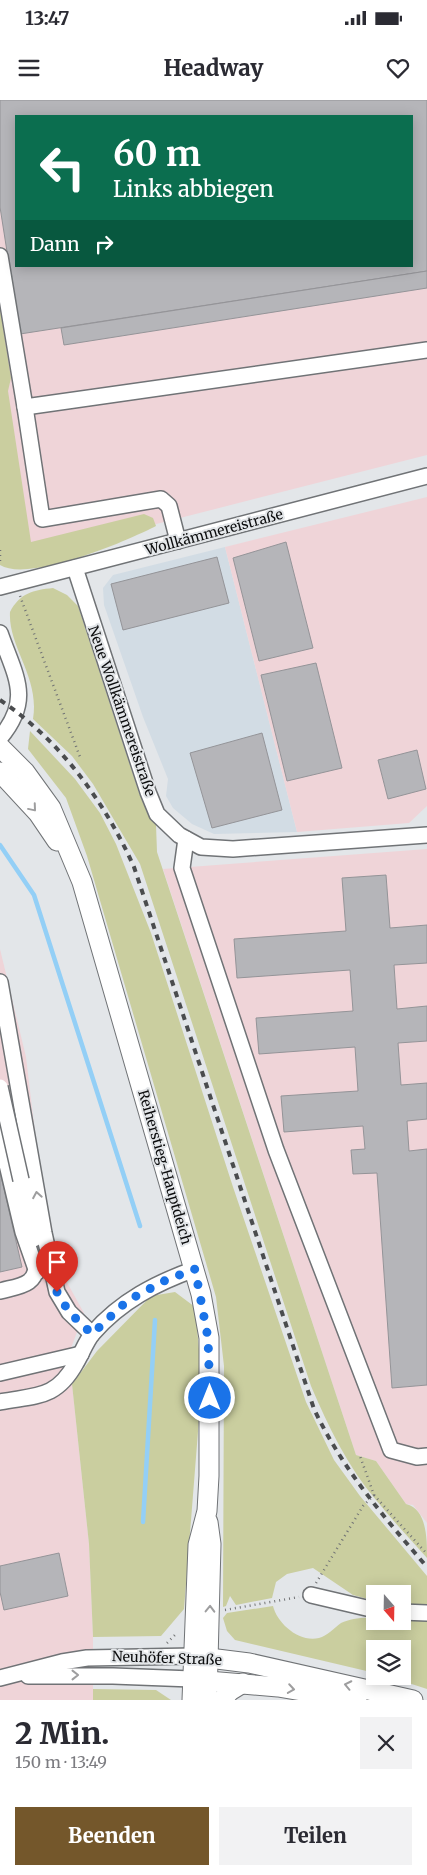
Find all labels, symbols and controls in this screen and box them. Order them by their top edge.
text: 13:47 [25,6,69,30]
icon: menu [15,54,43,82]
text: Headway [164,54,263,82]
icon: heart [384,54,412,82]
text: 60 m [113,132,201,176]
icon: left [30,135,95,200]
text: Links abbiegen [113,175,274,203]
icon: right [90,230,118,258]
text: Dann [30,232,80,256]
street label: Wollkämmereistraße [142,505,285,559]
street label: Neue Wollkämmereistraße [84,623,160,799]
one-way arrow [27,802,36,811]
street label: Reiherstieg-Hauptdeich [134,1088,196,1246]
one-way arrow [33,1191,43,1200]
pin [36,1241,78,1292]
icon: arrive [43,1248,71,1276]
position arrow [183,1371,235,1423]
north arrow [366,1585,411,1630]
map controls [366,1585,411,1685]
one-way arrow [204,1604,215,1612]
button: layers [366,1640,411,1685]
street label: Neuhöfer Straße [112,1647,222,1669]
one-way arrow [72,1670,79,1680]
one-way arrow [344,1680,353,1690]
one-way arrow [287,1684,295,1694]
text: 2 Min. [15,1714,109,1752]
button: close [360,1717,412,1769]
text: 150 m · 13:49 [15,1752,107,1772]
button: Beenden [15,1807,209,1865]
button: Teilen [219,1807,412,1865]

